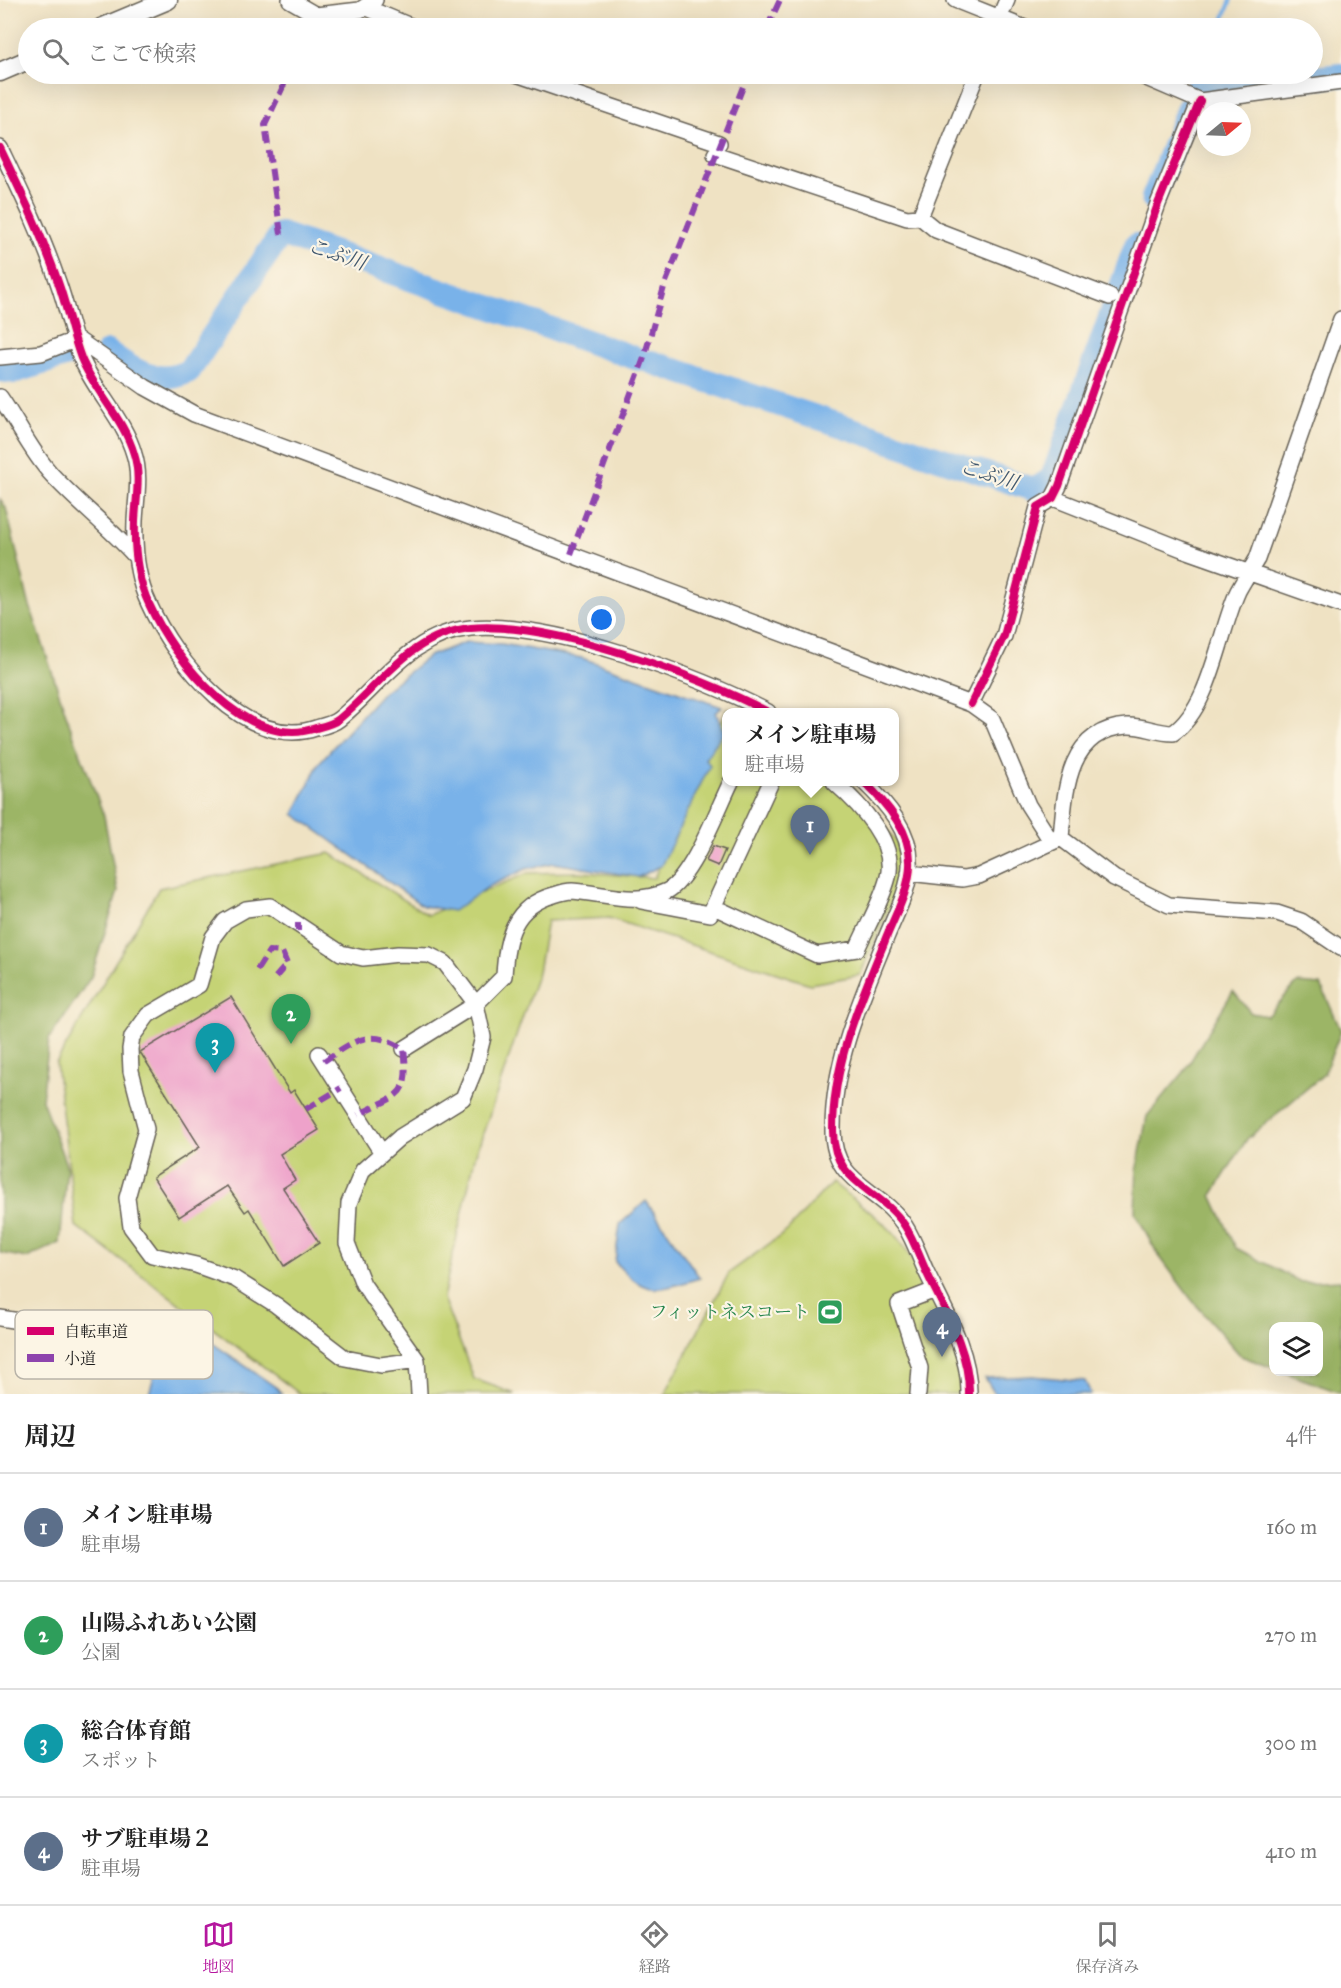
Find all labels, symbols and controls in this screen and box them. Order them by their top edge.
search box [18,18,1323,84]
icon: search [39,35,72,68]
text: ここで検索 [87,40,197,67]
north arrow [1197,102,1251,156]
water label: こぶ川 [305,233,371,276]
water label: こぶ川 [957,453,1023,495]
your location [587,605,616,634]
popup [722,708,899,786]
text: メイン駐車場 [745,721,876,748]
text: 駐車場 [745,752,805,776]
pin: 1 [790,806,830,855]
pin: 2 [272,994,310,1044]
pin: 3 [196,1024,234,1073]
sports icon: フィットネスコート [815,1297,845,1327]
place label: フィットネスコート [650,1301,810,1323]
pin: 4 [922,1308,962,1357]
legend [15,1310,213,1379]
text: 自転車道 [64,1322,128,1341]
map controls [1269,1322,1323,1376]
button: layers [1269,1322,1323,1376]
text: 小道 [64,1349,96,1368]
text: 周辺 [24,1420,76,1452]
text: 4件 [1286,1423,1317,1447]
text: メイン駐車場 [81,1501,213,1528]
text: 1 [40,1515,47,1539]
text: 160 m [1266,1515,1317,1539]
text: 駐車場 [81,1532,141,1556]
text: 山陽ふれあい公園 [81,1609,257,1636]
text: 2 [39,1623,48,1647]
text: 270 m [1264,1623,1317,1647]
text: 公園 [81,1640,121,1664]
text: 総合体育館 [81,1717,191,1744]
text: 3 [40,1731,48,1755]
text: 300 m [1265,1731,1317,1755]
text: スポット [81,1748,161,1772]
text: サブ駐車場２ [81,1825,213,1852]
text: 4 [38,1839,49,1863]
text: 410 m [1265,1839,1317,1863]
text: 駐車場 [81,1856,141,1880]
tab: 地図 [202,1918,235,1977]
tab: 経路 [638,1918,671,1977]
tab: 保存済み [1075,1918,1139,1977]

